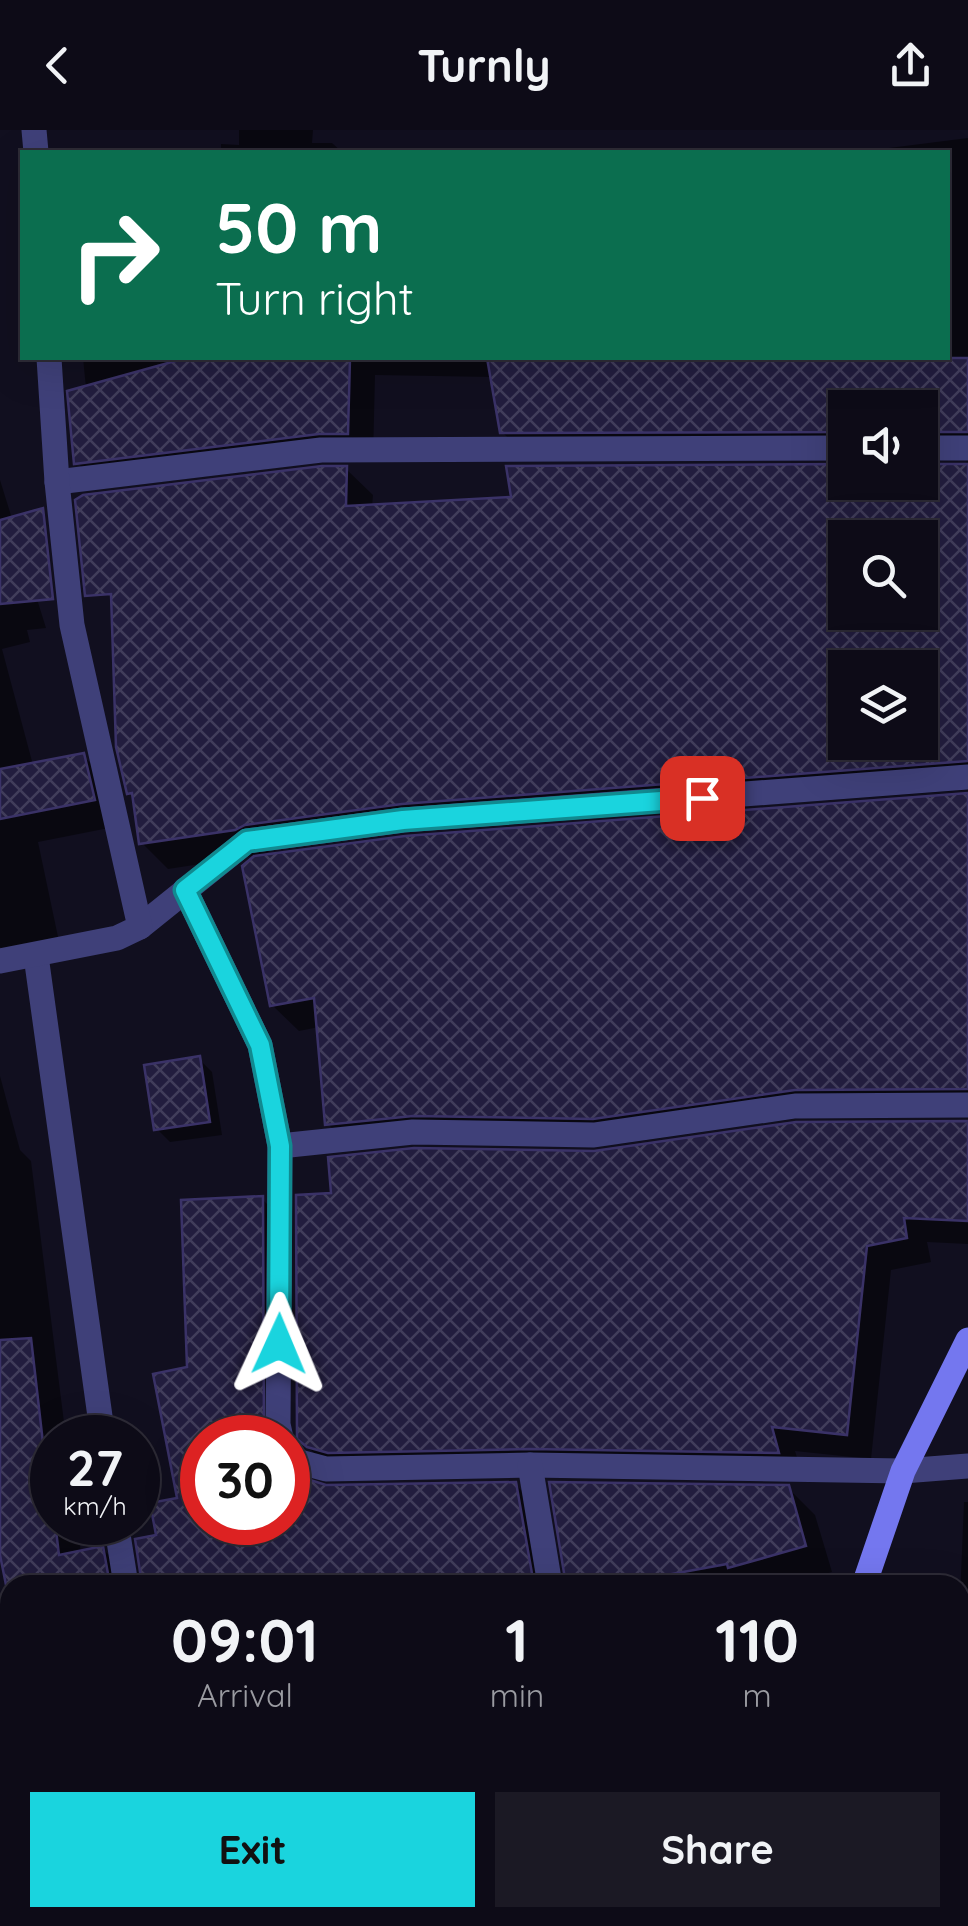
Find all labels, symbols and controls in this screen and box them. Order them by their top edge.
text: Turnly [417,37,551,93]
icon: back [30,38,85,93]
icon: share [883,38,938,93]
text: 50 m [215,183,382,271]
icon: right [50,190,180,320]
text: Turn right [215,270,414,326]
map controls [828,390,938,760]
button: sound [828,390,938,500]
button: search [828,520,938,630]
button: layers [828,650,938,760]
pin [660,756,745,841]
icon: arrive [675,771,730,826]
position arrow [227,1292,331,1396]
speed limit sign: 30 [180,1415,310,1545]
text: 27 [67,1436,123,1499]
text: km/h [63,1490,127,1521]
text: 09:01 [171,1602,319,1677]
text: 1 [505,1602,529,1677]
text: 110 [715,1602,799,1677]
text: Arrival [197,1675,293,1715]
text: min [490,1675,544,1715]
text: m [743,1675,772,1715]
button: Exit [30,1792,475,1907]
button: Share [495,1792,940,1907]

